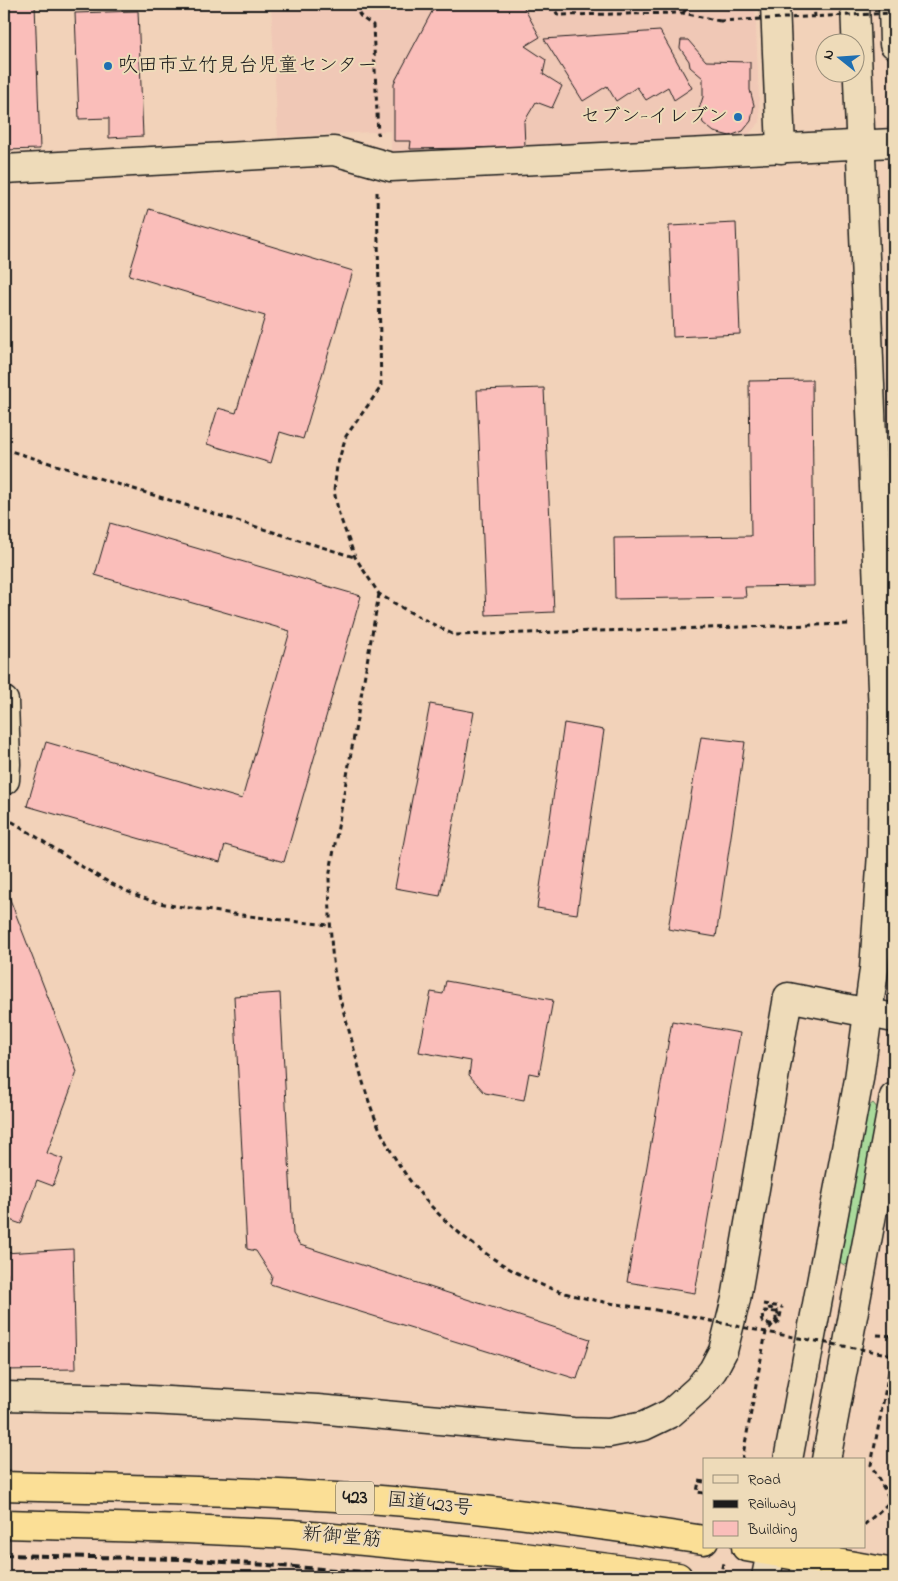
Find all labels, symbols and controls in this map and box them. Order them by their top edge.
north arrow [816,32,866,82]
text: N [818,47,840,62]
place label: 吹田市立竹見台児童センター [118,52,377,81]
marker: 吹田市立竹見台児童センター [102,60,114,72]
place label: セブン-イレブン [581,103,728,132]
marker: セブン-イレブン [732,111,744,123]
legend [703,1458,866,1548]
text: Road [748,1469,781,1491]
road number: 423 [336,1482,374,1515]
street label: 国道423号 [385,1486,475,1524]
text: Railway [748,1493,796,1516]
text: Building [747,1519,797,1542]
street label: 新御堂筋 [301,1520,383,1556]

